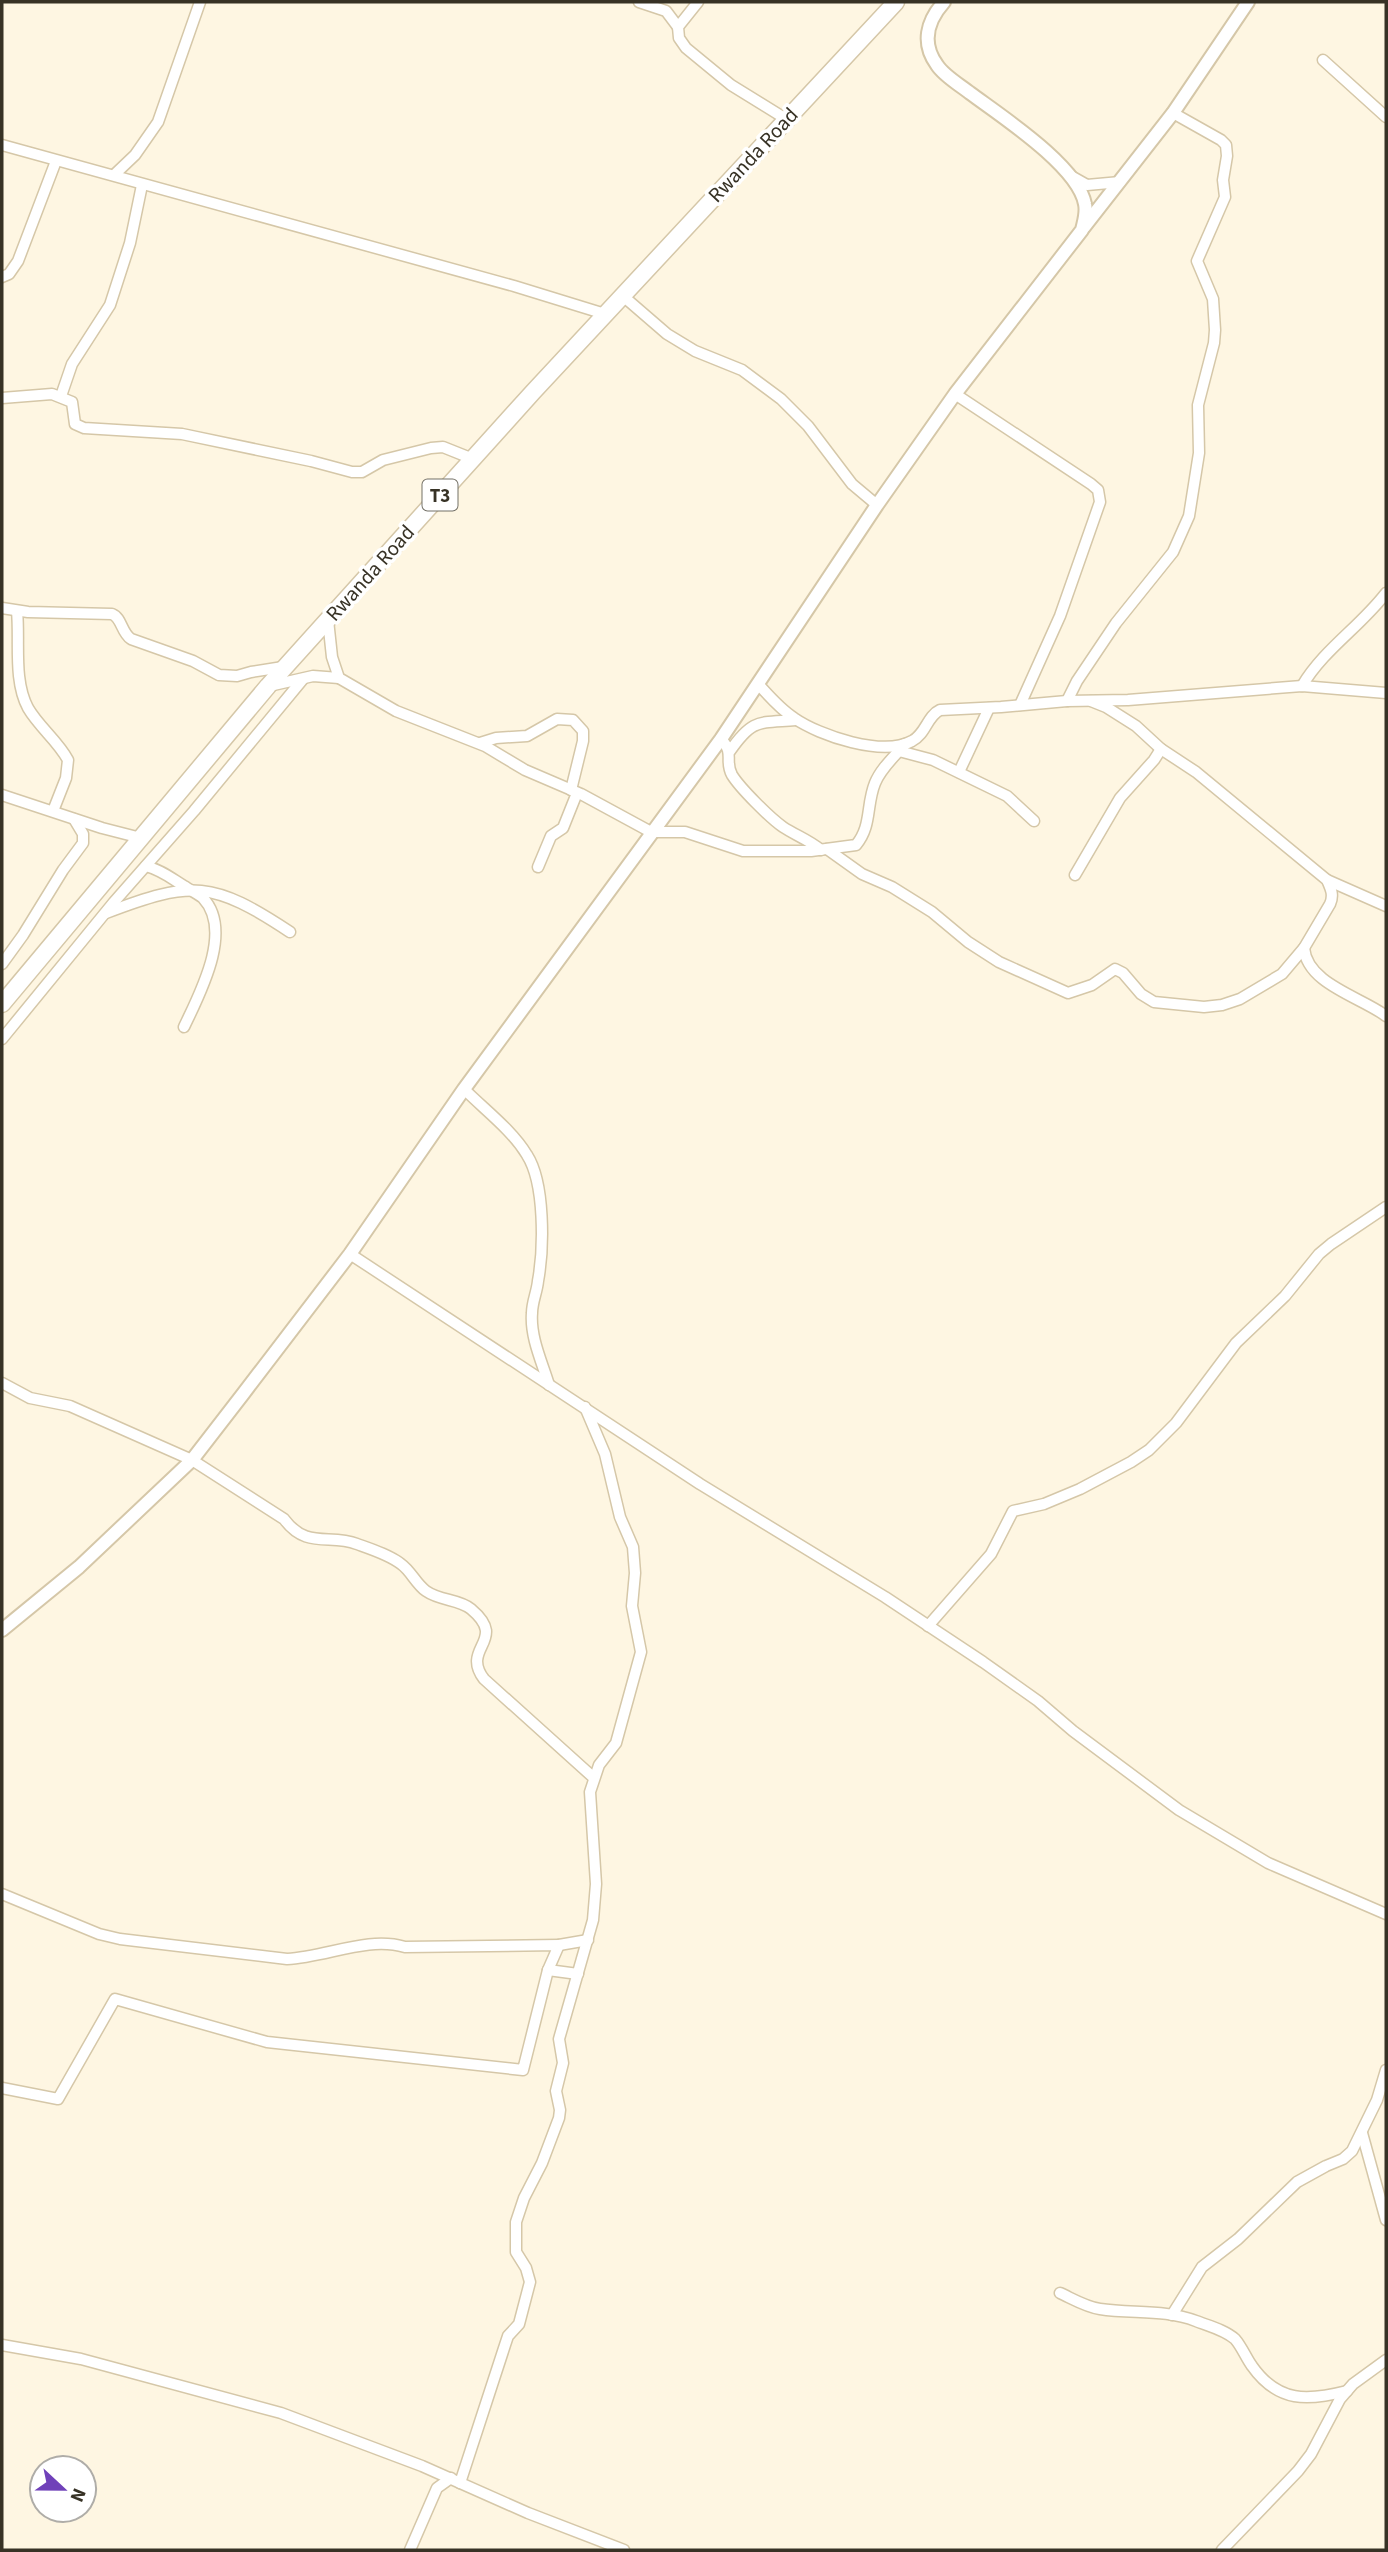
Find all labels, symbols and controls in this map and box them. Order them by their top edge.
street label: Rwanda Road [701,101,805,209]
road number: T3 [422,480,458,510]
street label: Rwanda Road [319,518,421,628]
north arrow [28,2454,98,2524]
text: N [62,2484,92,2506]

